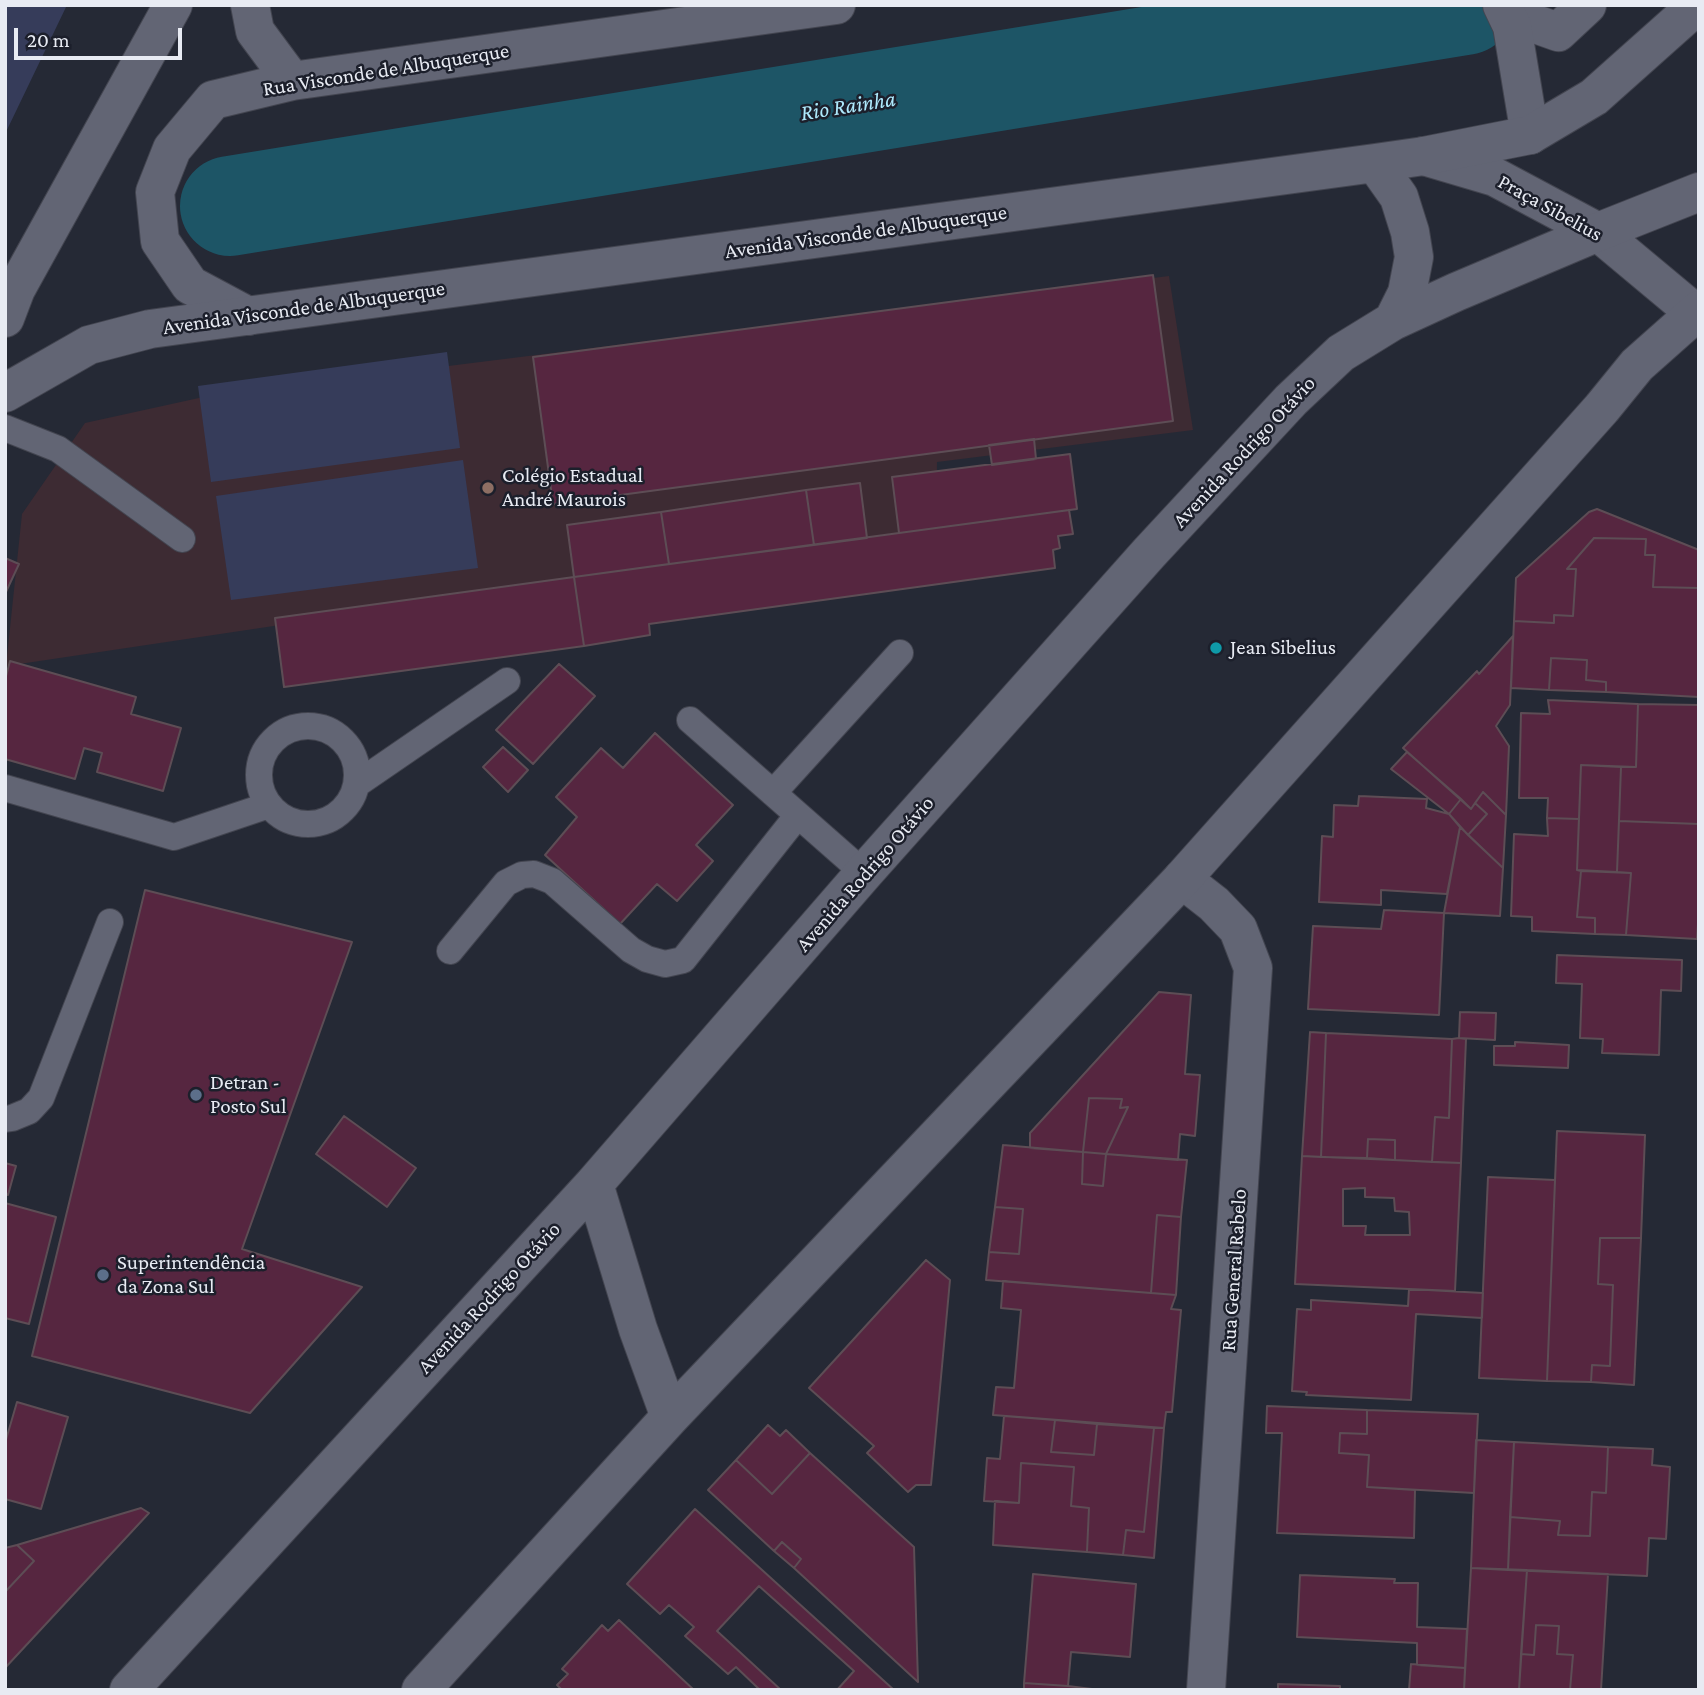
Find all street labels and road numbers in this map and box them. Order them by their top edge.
street label: Rua Visconde de Albuquerque [261,38,511,102]
street label: Praça Sibelius [1493,169,1607,247]
street label: Avenida Visconde de Albuquerque [723,200,1009,264]
street label: Avenida Visconde de Albuquerque [161,276,447,340]
street label: Avenida Rodrigo Otávio [1167,371,1321,533]
street label: Avenida Rodrigo Otávio [791,791,939,957]
street label: Rua General Rabelo [1216,1188,1252,1352]
street label: Avenida Rodrigo Otávio [412,1217,566,1379]

